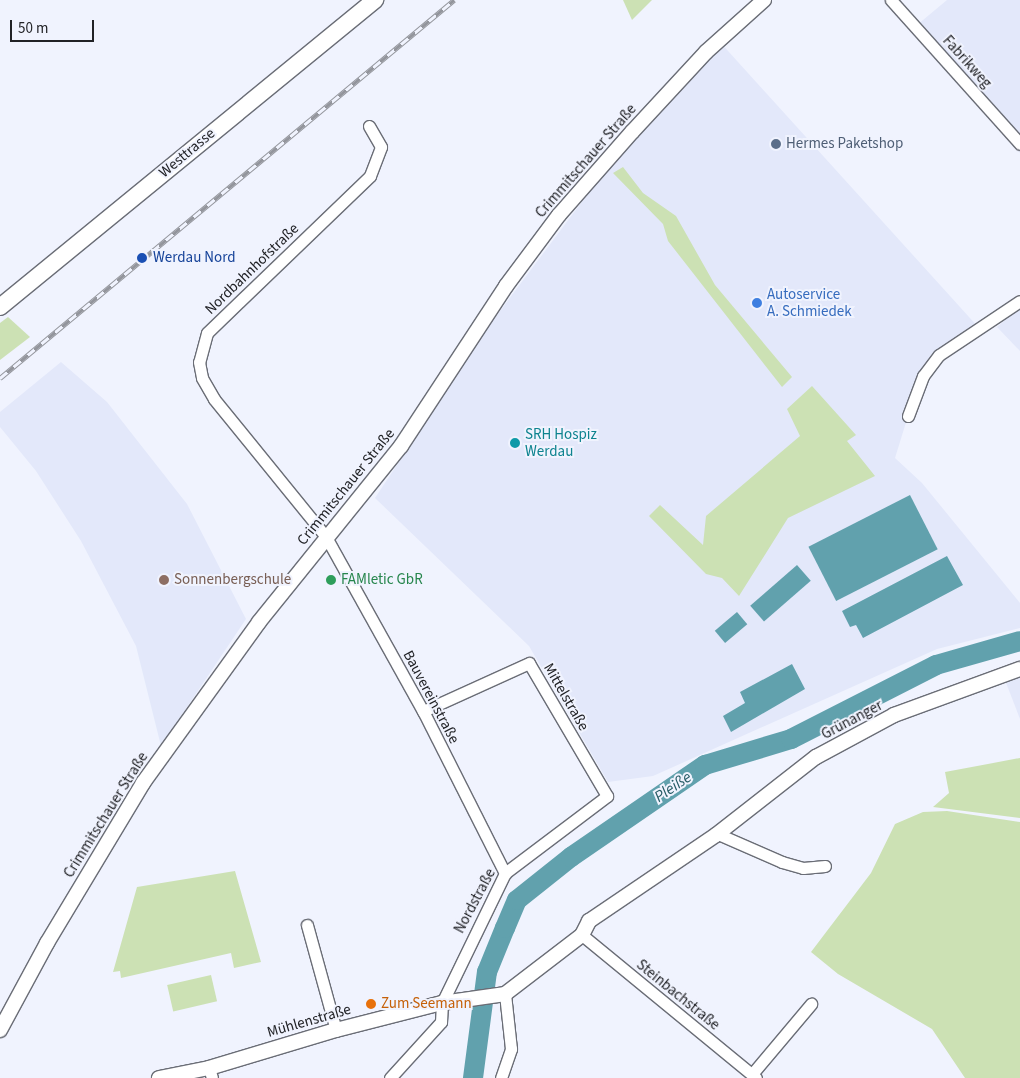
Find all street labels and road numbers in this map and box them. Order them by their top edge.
street label: Fabrikweg [939,32,995,92]
street label: Crimmitschauer Straße [532,100,640,222]
street label: Westtrasse [155,124,219,182]
street label: Nordbahnhofstraße [201,220,303,318]
street label: Crimmitschauer Straße [293,425,399,549]
street label: Bauvereinstraße [399,647,463,747]
street label: Mittelstraße [539,660,593,734]
street label: Grünanger [818,696,886,744]
street label: Crimmitschauer Straße [60,749,152,881]
street label: Nordstraße [450,866,500,936]
street label: Steinbachstraße [633,956,723,1034]
street label: Mühlenstraße [265,1000,353,1042]

